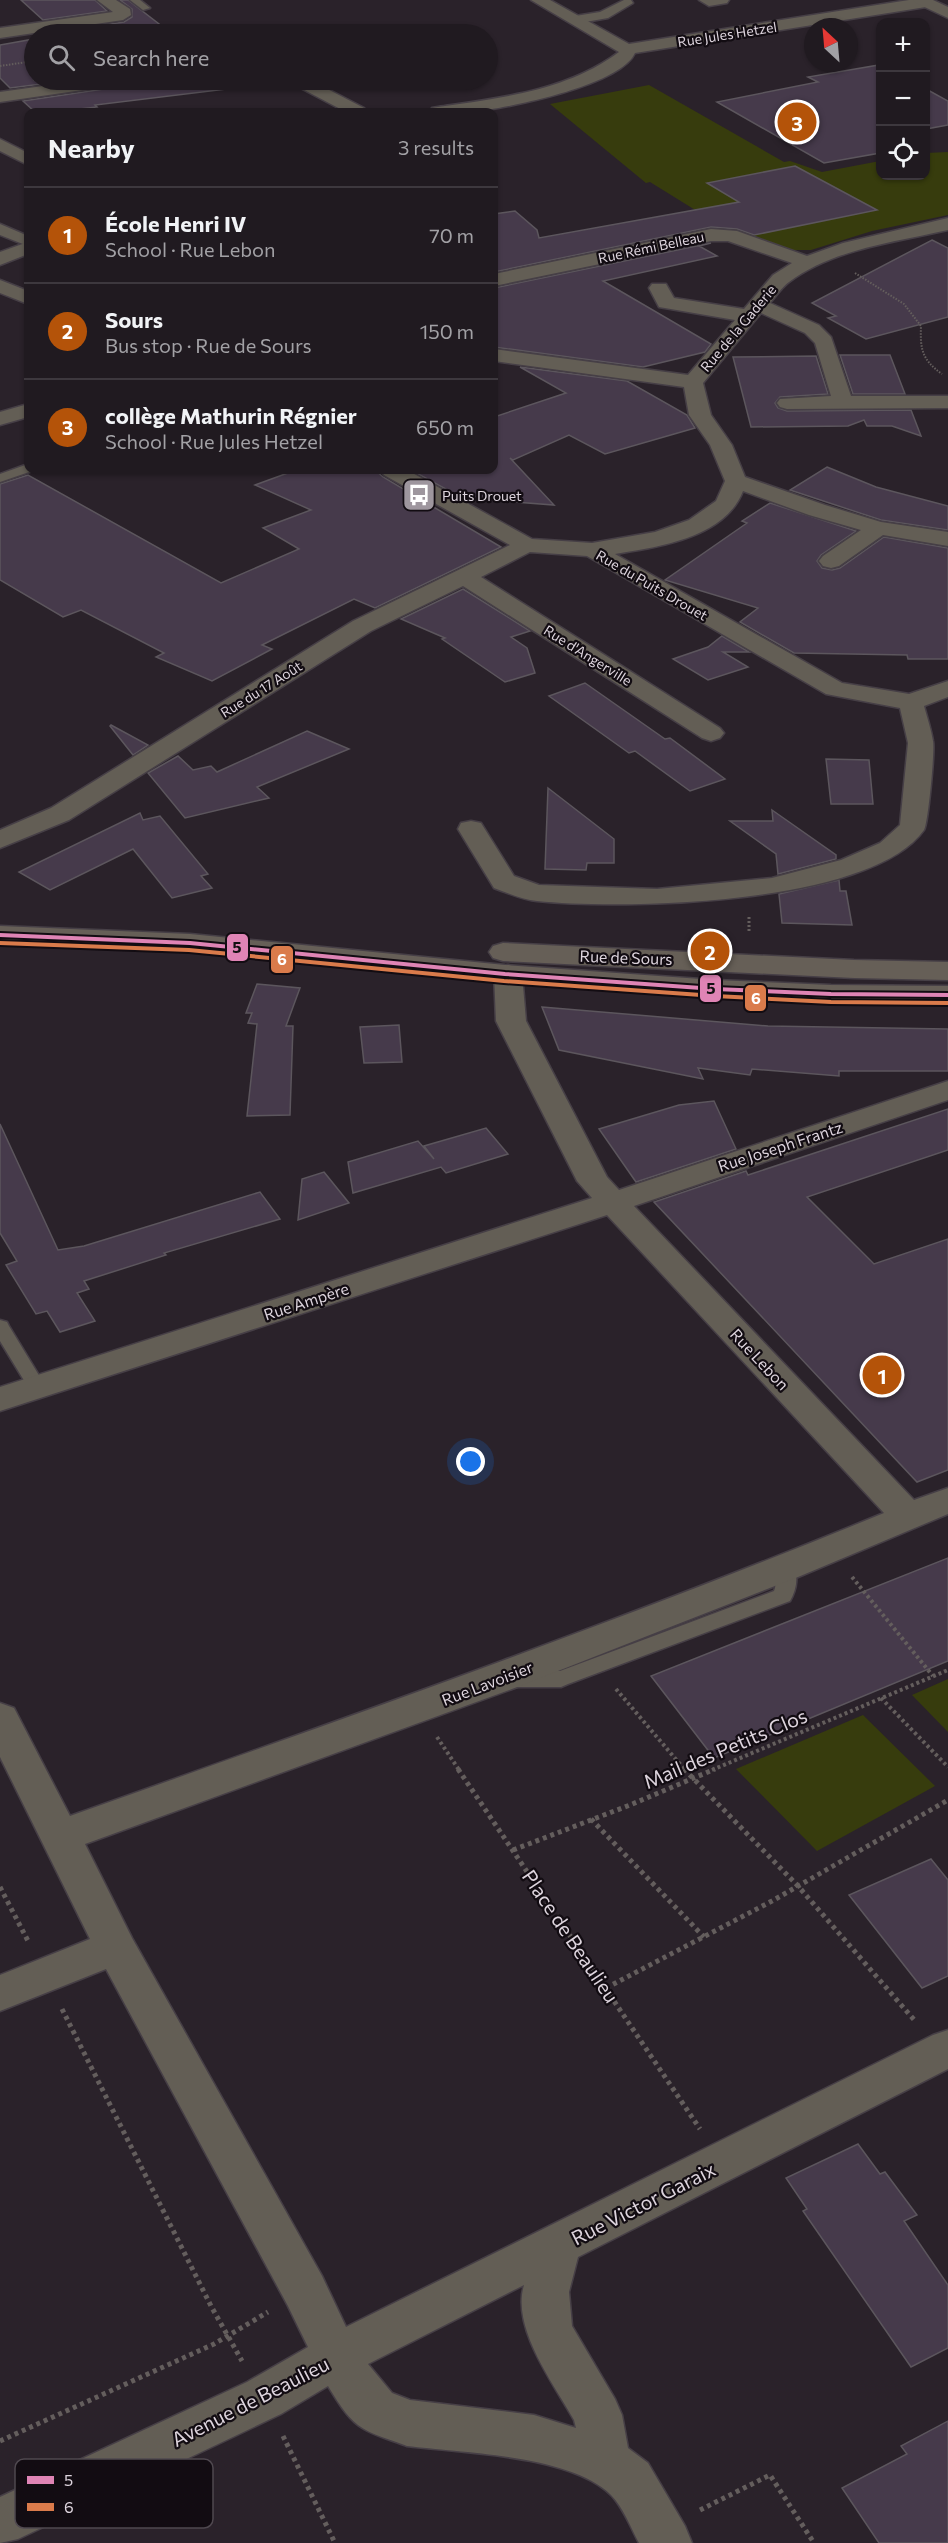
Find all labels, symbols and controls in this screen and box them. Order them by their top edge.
street label: Rue Jules Hetzel [676,18,778,50]
north arrow [804,18,858,72]
map controls [876,18,930,180]
button: + [876,18,930,72]
search box [24,24,498,90]
icon: search [45,41,78,74]
text: Search here [93,44,209,71]
button: − [876,72,930,126]
pin: 3 [778,100,816,144]
button: locate [876,126,930,180]
text: Nearby [48,132,135,163]
text: 3 results [398,135,474,159]
text: École Henri IV [105,210,246,237]
text: 1 [63,223,72,247]
text: 70 m [429,223,474,247]
street label: Rue Rémi Belleau [596,227,706,267]
text: School · Rue Lebon [105,237,276,261]
street label: Rue de la Gaderie [697,281,779,375]
text: Sours [105,306,163,333]
text: 2 [62,319,73,343]
text: 150 m [420,319,474,343]
text: Bus stop · Rue de Sours [105,333,312,357]
text: collège Mathurin Régnier [105,402,357,429]
text: 3 [62,415,73,439]
text: 650 m [416,415,474,439]
text: School · Rue Jules Hetzel [105,429,323,453]
bus stop icon: Puits Drouet [401,477,437,513]
place label: Puits Drouet [442,487,522,504]
street label: Rue du Puits Drouet [593,546,711,624]
street label: Rue d'Angerville [541,621,635,689]
street label: Rue du 17 Août [217,657,305,721]
pin: 2 [690,928,730,974]
line badge: 5 [226,933,249,962]
text: 5 [232,937,242,956]
line badge: 6 [270,945,294,974]
street label: Rue de Sours [579,946,673,968]
text: 6 [277,949,287,968]
line badge: 5 [699,974,722,1003]
text: 5 [706,978,716,997]
line badge: 6 [744,984,767,1012]
text: 6 [751,988,761,1007]
street label: Rue Joseph Frantz [715,1117,845,1175]
street label: Rue Ampère [261,1278,351,1324]
street label: Rue Lebon [727,1324,793,1394]
pin: 1 [862,1352,902,1398]
your location [456,1447,485,1476]
street label: Rue Lavoisier [439,1657,536,1709]
street label: Mail des Petits Clos [640,1703,810,1793]
street label: Place de Beaulieu [518,1865,624,2007]
street label: Rue Victor Garaix [567,2156,719,2250]
street label: Avenue de Beaulieu [167,2351,333,2451]
legend [15,2459,213,2528]
text: 5 [64,2470,73,2489]
text: 6 [64,2497,74,2516]

